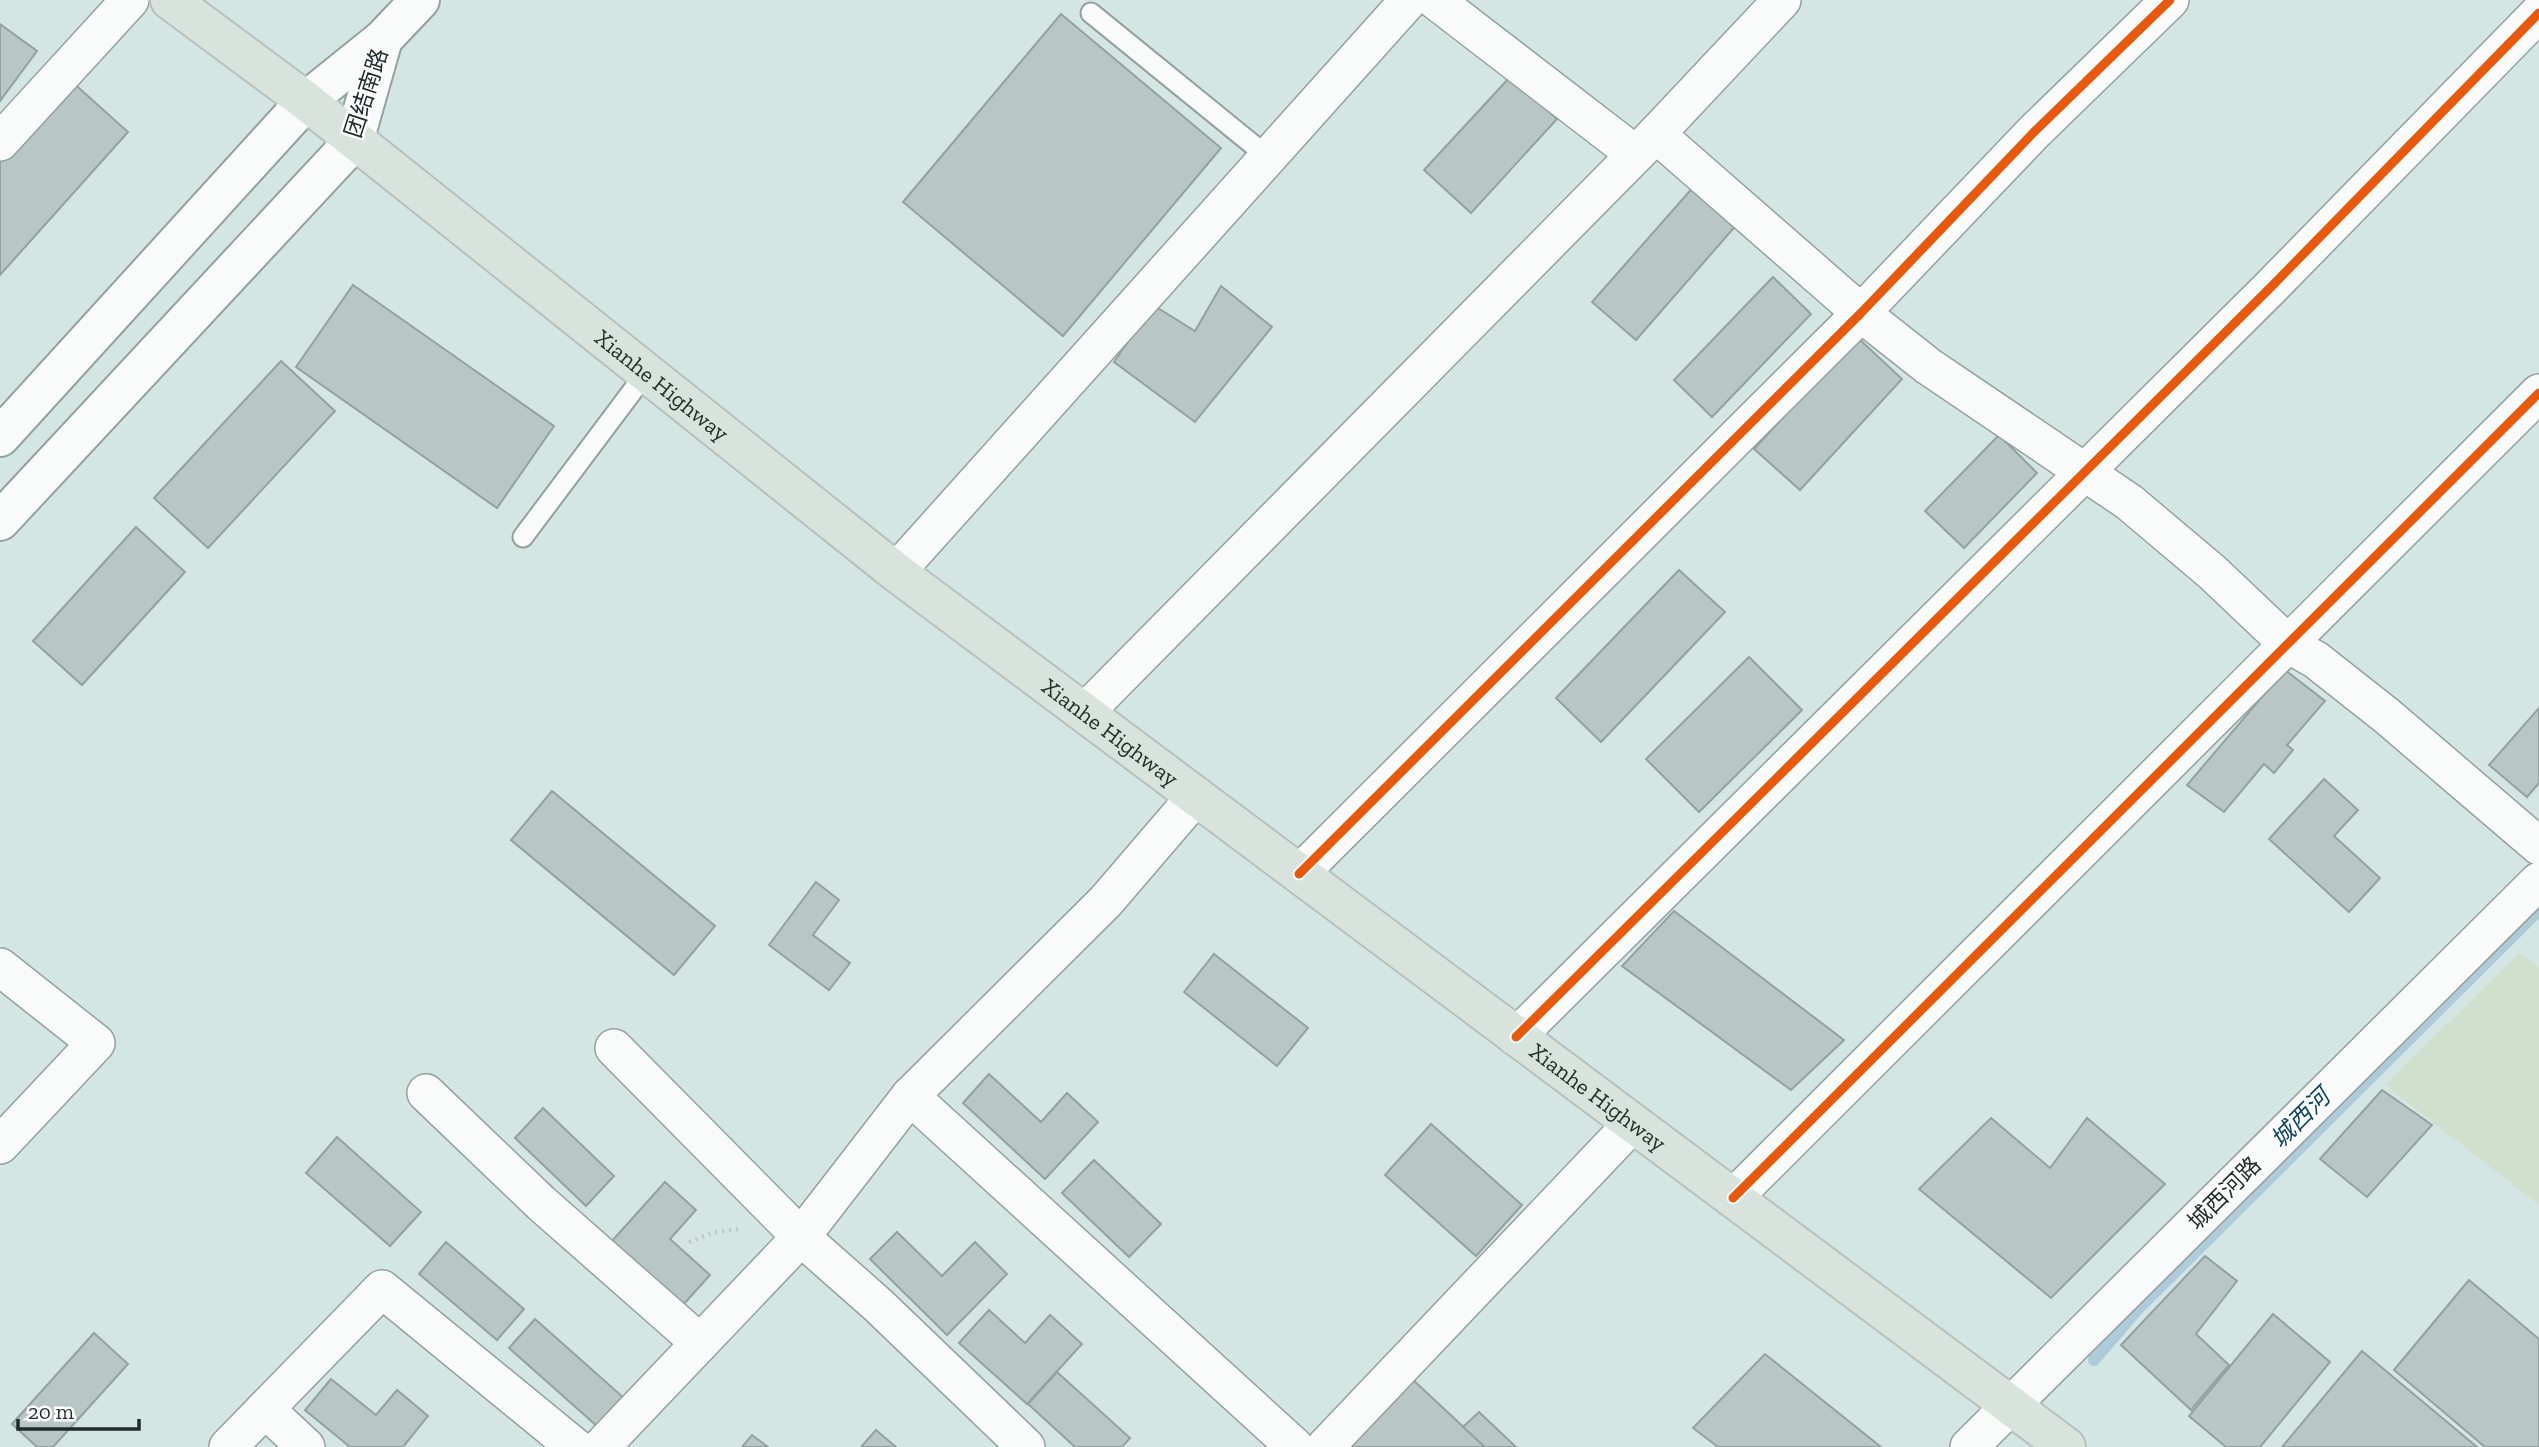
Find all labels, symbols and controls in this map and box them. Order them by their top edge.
street label: 团结南路 [338,45,394,141]
street label: Xianhe Highway [590,323,735,447]
street label: Xianhe Highway [1037,672,1184,793]
street label: Xianhe Highway [1524,1037,1672,1157]
water label: 城西河 [2264,1079,2339,1154]
street label: 城西河路 [2182,1151,2266,1235]
scale bar [18,1388,138,1432]
text: 20 m [28,1399,74,1424]

